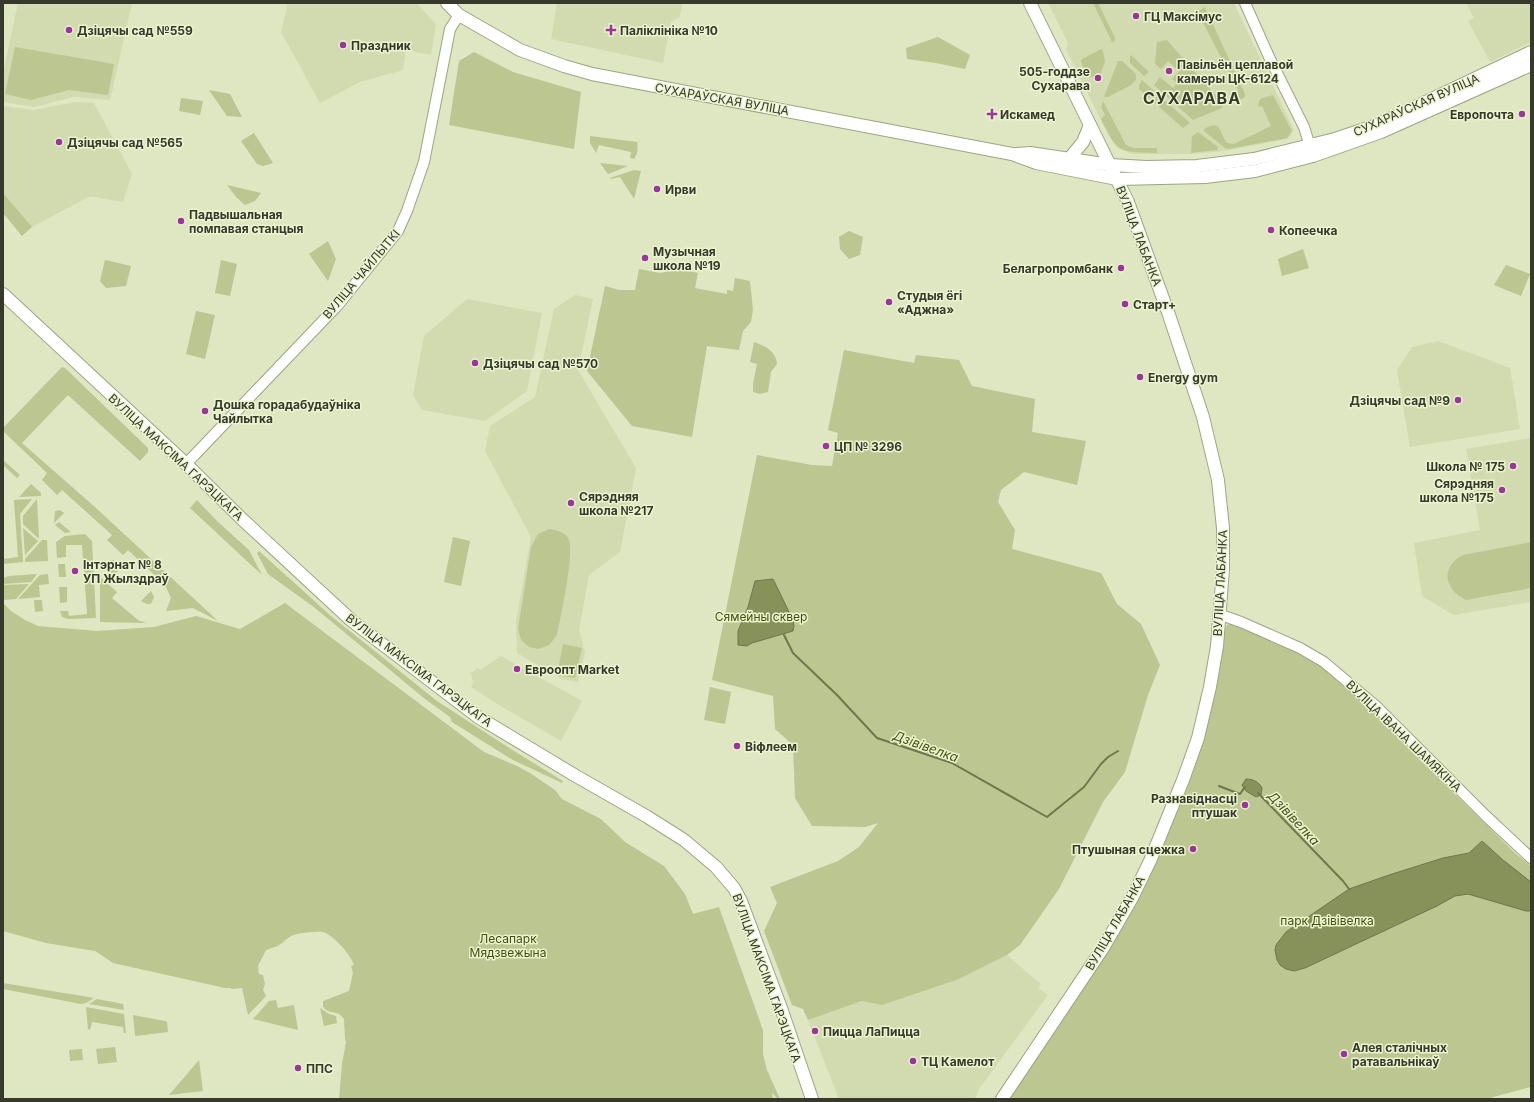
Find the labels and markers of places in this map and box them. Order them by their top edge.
place label: ГЦ Максімус [1144,9,1222,24]
marker: ГЦ Максімус [1131,11,1141,21]
place label: Дзіцячы сад №559 [77,23,193,38]
place label: Паліклініка №10 [620,23,718,38]
marker: Паліклініка №10 [605,24,617,36]
marker: Дзіцячы сад №559 [64,25,74,35]
place label: Праздник [351,38,411,53]
marker: Праздник [338,40,348,50]
place label: Павільён цеплавой камеры ЦК-6124 [1177,57,1293,86]
place label: 505-годдзе Сухарава [1019,64,1090,93]
marker: Павільён цеплавой камеры ЦК-6124 [1164,66,1174,76]
marker: 505-годдзе Сухарава [1093,73,1103,83]
place label: Искамед [1000,107,1055,122]
place label: Европочта [1450,107,1514,122]
marker: Искамед [987,109,997,119]
marker: Европочта [1517,109,1527,119]
place label: Дзіцячы сад №565 [67,135,183,150]
marker: Дзіцячы сад №565 [54,137,64,147]
place label: Ирви [665,182,696,197]
marker: Ирви [652,184,662,194]
place label: Падвышальная помпавая станцыя [189,207,303,236]
marker: Падвышальная помпавая станцыя [176,216,186,226]
place label: Копеечка [1279,223,1337,238]
marker: Копеечка [1266,225,1276,235]
place label: Музычная школа №19 [653,244,721,273]
marker: Музычная школа №19 [640,253,650,263]
place label: Белагропромбанк [1003,261,1113,276]
marker: Белагропромбанк [1116,263,1126,273]
place label: Студыя ёгі «Аджна» [897,288,962,317]
marker: Студыя ёгі «Аджна» [884,297,894,307]
place label: Старт+ [1133,297,1176,312]
marker: Старт+ [1120,299,1130,309]
place label: Дзіцячы сад №570 [483,356,598,371]
marker: Дзіцячы сад №570 [470,358,480,368]
place label: Energy gym [1148,370,1218,385]
marker: Energy gym [1135,372,1145,382]
place label: Дзіцячы сад №9 [1350,393,1450,408]
marker: Дзіцячы сад №9 [1453,395,1463,405]
place label: Дошка горадабудаўніка Чайлытка [213,397,361,426]
marker: Дошка горадабудаўніка Чайлытка [200,406,210,416]
place label: ЦП № 3296 [834,439,902,454]
marker: ЦП № 3296 [821,441,831,451]
place label: Школа № 175 [1426,459,1505,474]
marker: Школа № 175 [1508,461,1518,471]
place label: Сярэдняя школа №175 [1420,476,1494,505]
marker: Сярэдняя школа №175 [1497,485,1507,495]
place label: Сярэдняя школа №217 [579,489,653,518]
marker: Сярэдняя школа №217 [566,498,576,508]
place label: Інтэрнат № 8 УП Жылздраў [83,557,170,586]
marker: Інтэрнат № 8 УП Жылздраў [70,566,80,576]
place label: Евроопт Market [525,662,620,677]
marker: Евроопт Market [512,664,522,674]
place label: Віфлеем [745,739,797,754]
marker: Віфлеем [732,741,742,751]
place label: Разнавіднасці птушак [1151,791,1237,820]
marker: Разнавіднасці птушак [1240,800,1250,810]
place label: Птушыная сцежка [1072,842,1185,857]
marker: Птушыная сцежка [1188,844,1198,854]
place label: Пицца ЛаПицца [823,1024,920,1039]
marker: Пицца ЛаПицца [810,1026,820,1036]
place label: Алея сталічных ратавальнікаў [1352,1040,1447,1069]
marker: Алея сталічных ратавальнікаў [1339,1049,1349,1059]
place label: ТЦ Камелот [921,1054,994,1069]
marker: ТЦ Камелот [908,1056,918,1066]
place label: ППС [306,1061,333,1076]
marker: ППС [293,1063,303,1073]

